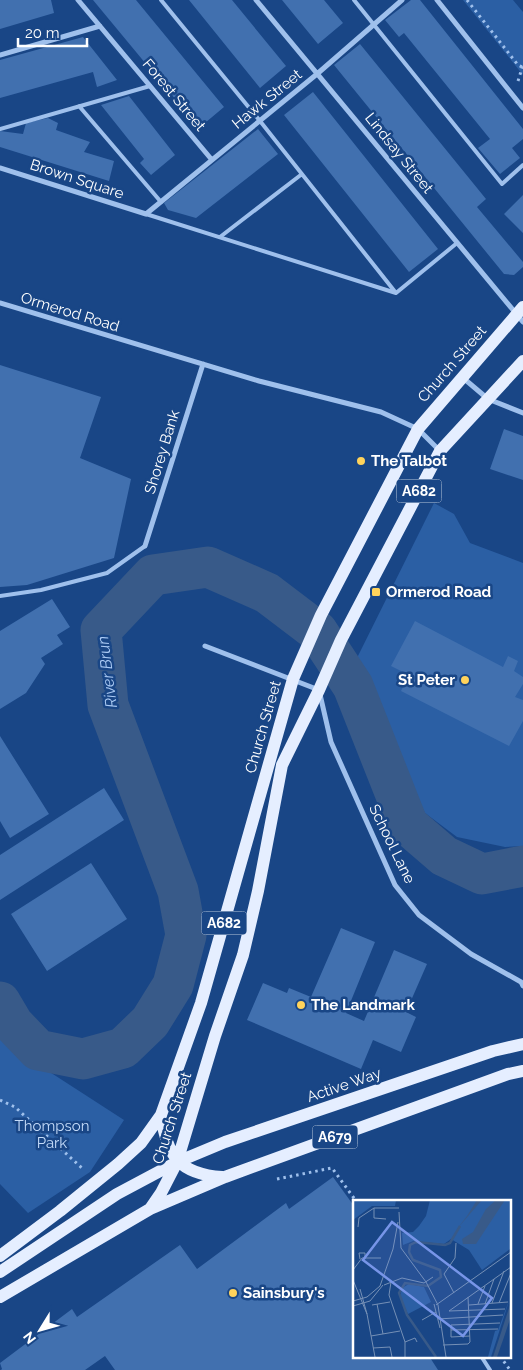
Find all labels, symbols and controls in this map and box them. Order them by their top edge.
scale bar [18,15,86,47]
text: 20 m [25,24,60,42]
street label: Forest Street [139,55,209,135]
street label: Hawk Street [229,65,305,133]
street label: Lindsay Street [361,109,437,197]
street label: Brown Square [28,155,126,203]
street label: Ormerod Road [19,288,121,336]
street label: Church Street [414,322,490,406]
street label: Shorey Bank [141,408,183,496]
place label: The Talbot [371,452,447,470]
marker: The Talbot [355,455,367,467]
road number: A682 [396,480,442,502]
place label: Ormerod Road [386,583,491,601]
marker: Ormerod Road [370,586,382,598]
water label: River Brun [93,635,121,709]
place label: St Peter [398,671,455,689]
marker: St Peter [459,674,471,686]
street label: Church Street [241,679,285,775]
street label: School Lane [365,801,419,887]
road number: A682 [202,911,246,934]
place label: The Landmark [311,996,415,1014]
marker: The Landmark [295,999,307,1011]
street label: Active Way [305,1064,383,1106]
street label: Church Street [149,1070,195,1166]
park label: Thompson Park [15,1117,89,1152]
road number: A679 [312,1126,358,1148]
inset map [353,1200,510,1358]
place label: Sainsbury's [243,1284,325,1302]
marker: Sainsbury's [227,1287,239,1299]
north arrow [15,1305,65,1355]
text: N [20,1329,39,1347]

